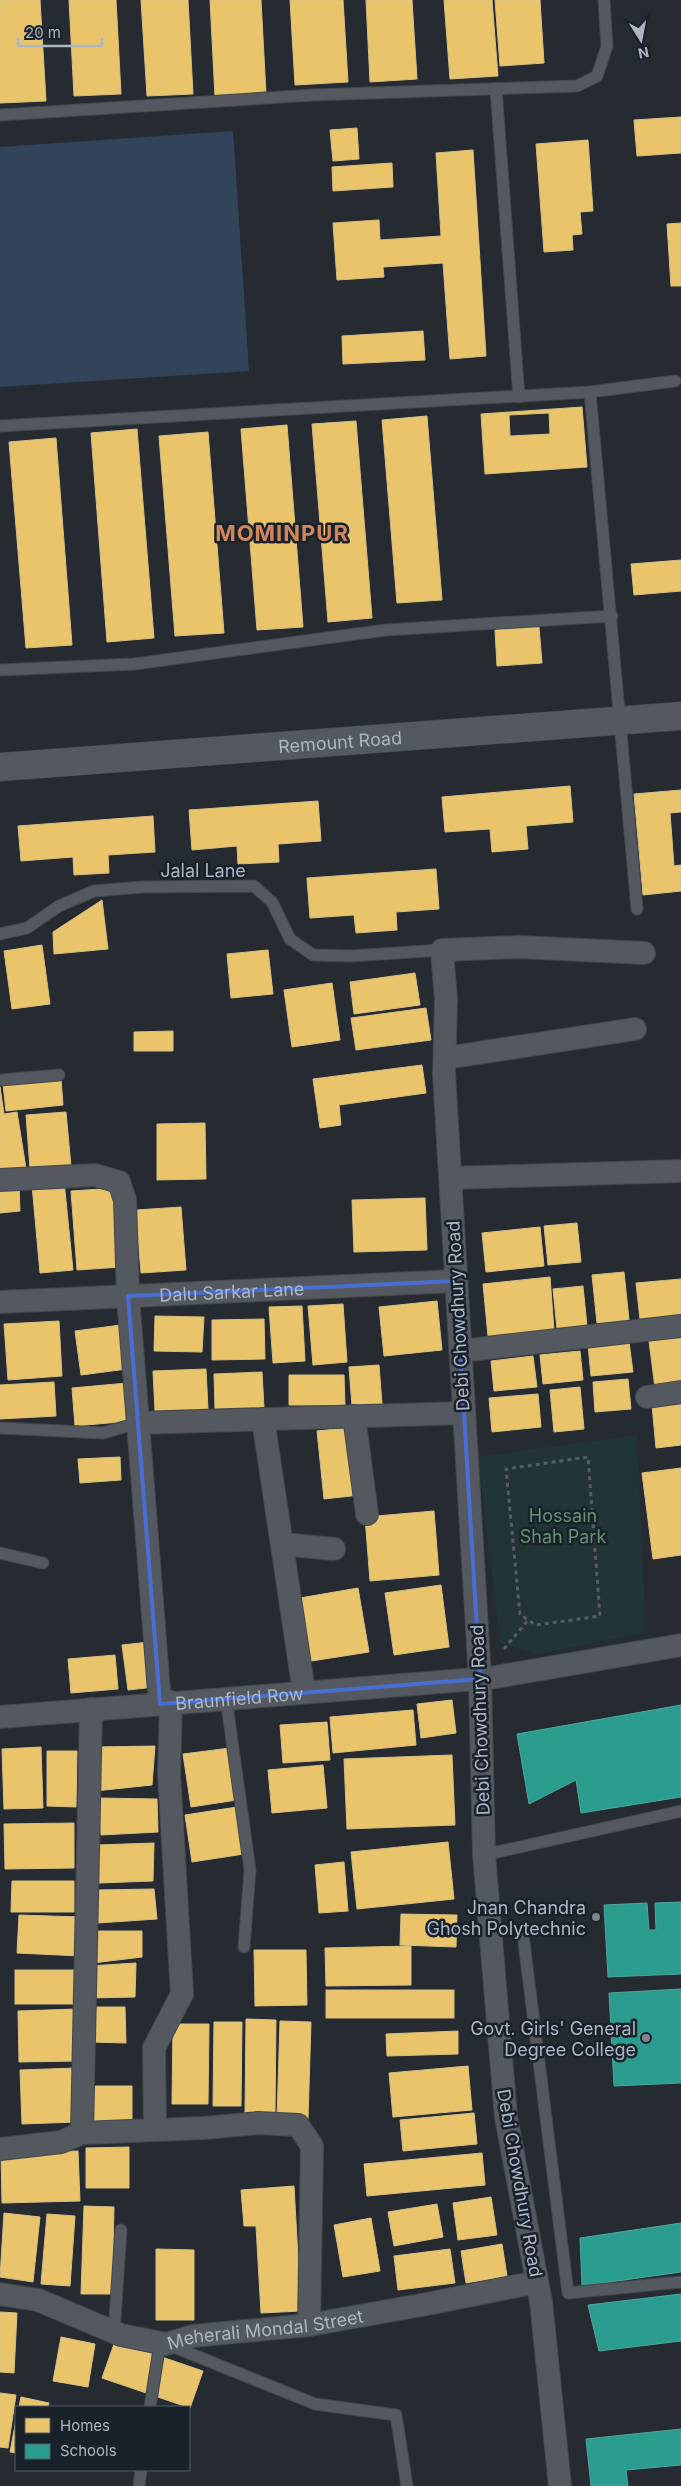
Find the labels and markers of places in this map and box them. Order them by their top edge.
place label: Jnan Chandra Ghosh Polytechnic [426,1897,586,1939]
marker: Jnan Chandra Ghosh Polytechnic [590,1911,602,1923]
place label: Govt. Girls' General Degree College [470,2018,636,2060]
marker: Govt. Girls' General Degree College [640,2032,652,2044]

